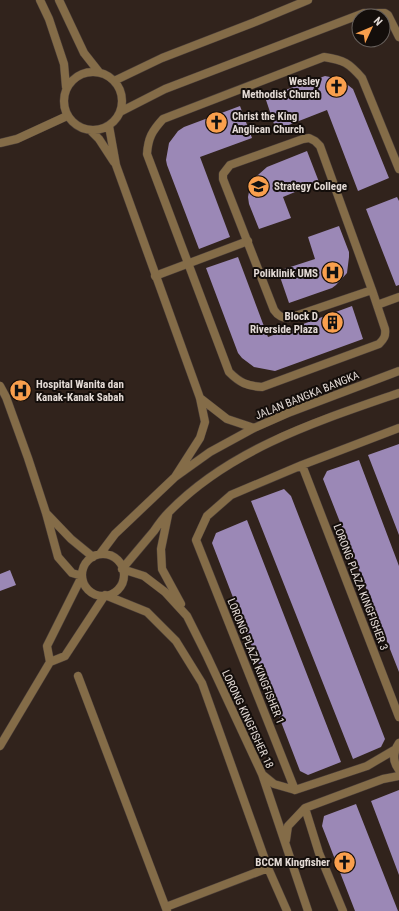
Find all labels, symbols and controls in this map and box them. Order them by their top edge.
north arrow [351,8,391,48]
text: N [371,14,385,29]
church icon: Wesley Methodist Church [323,74,349,100]
place label: Wesley Methodist Church [242,75,320,101]
church icon: Christ the King Anglican Church [203,109,229,135]
place label: Christ the King Anglican Church [232,110,304,136]
school or university icon: Strategy College [246,173,272,199]
place label: Strategy College [274,180,347,193]
hospital icon: Poliklinik UMS [320,260,346,286]
place label: Poliklinik UMS [253,267,318,280]
building icon: Block D Riverside Plaza [320,309,346,335]
place label: Block D Riverside Plaza [250,310,318,336]
street label: JALAN BANGKA BANGKA [253,368,362,422]
hospital icon: Hospital Wanita dan Kanak-Kanak Sabah [8,377,34,403]
place label: Hospital Wanita dan Kanak-Kanak Sabah [36,378,124,404]
street label: LORONG PLAZA KINGFISHER 3 [330,522,391,652]
street label: LORONG PLAZA KINGFISHER 1 [224,597,287,726]
street label: LORONG KINGFISHER 18 [219,668,276,770]
church icon: BCCM Kingfisher [332,849,358,875]
place label: BCCM Kingfisher [255,856,330,869]

